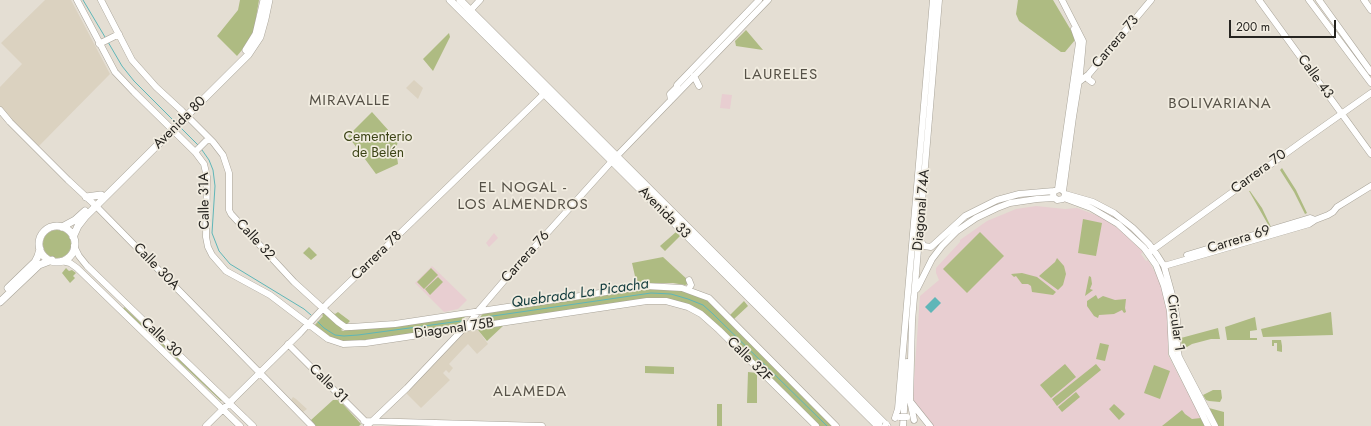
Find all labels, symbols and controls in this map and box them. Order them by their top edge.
street label: Carrera 73 [1089,12,1143,72]
scale bar [1231,12,1338,38]
text: 200 m [1236,18,1270,36]
street label: Calle 43 [1294,52,1336,102]
district label: LAURELES [744,66,818,84]
district label: MIRAVALLE [309,92,391,110]
street label: Avenida 80 [150,93,210,153]
district label: BOLIVARIANA [1168,95,1272,113]
park label: Cementerio de Belén [344,130,412,162]
street label: Carrera 70 [1228,146,1290,198]
street label: Diagonal 74A [910,169,934,251]
street label: Calle 31A [196,172,214,230]
district label: EL NOGAL - LOS ALMENDROS [457,179,589,214]
street label: Avenida 33 [634,183,694,243]
street label: Calle 32 [232,216,278,264]
street label: Carrera 69 [1206,222,1272,258]
street label: Carrera 78 [348,228,406,284]
street label: Carrera 76 [498,228,554,286]
street label: Calle 30A [129,240,183,294]
water label: Quebrada La Picacha [510,275,650,313]
street label: Circular 1 [1163,294,1187,352]
street label: Calle 30 [137,315,185,361]
street label: Diagonal 75B [413,315,495,343]
street label: Calle 32F [723,334,775,386]
street label: Calle 31 [305,361,351,407]
district label: ALAMEDA [493,383,567,401]

